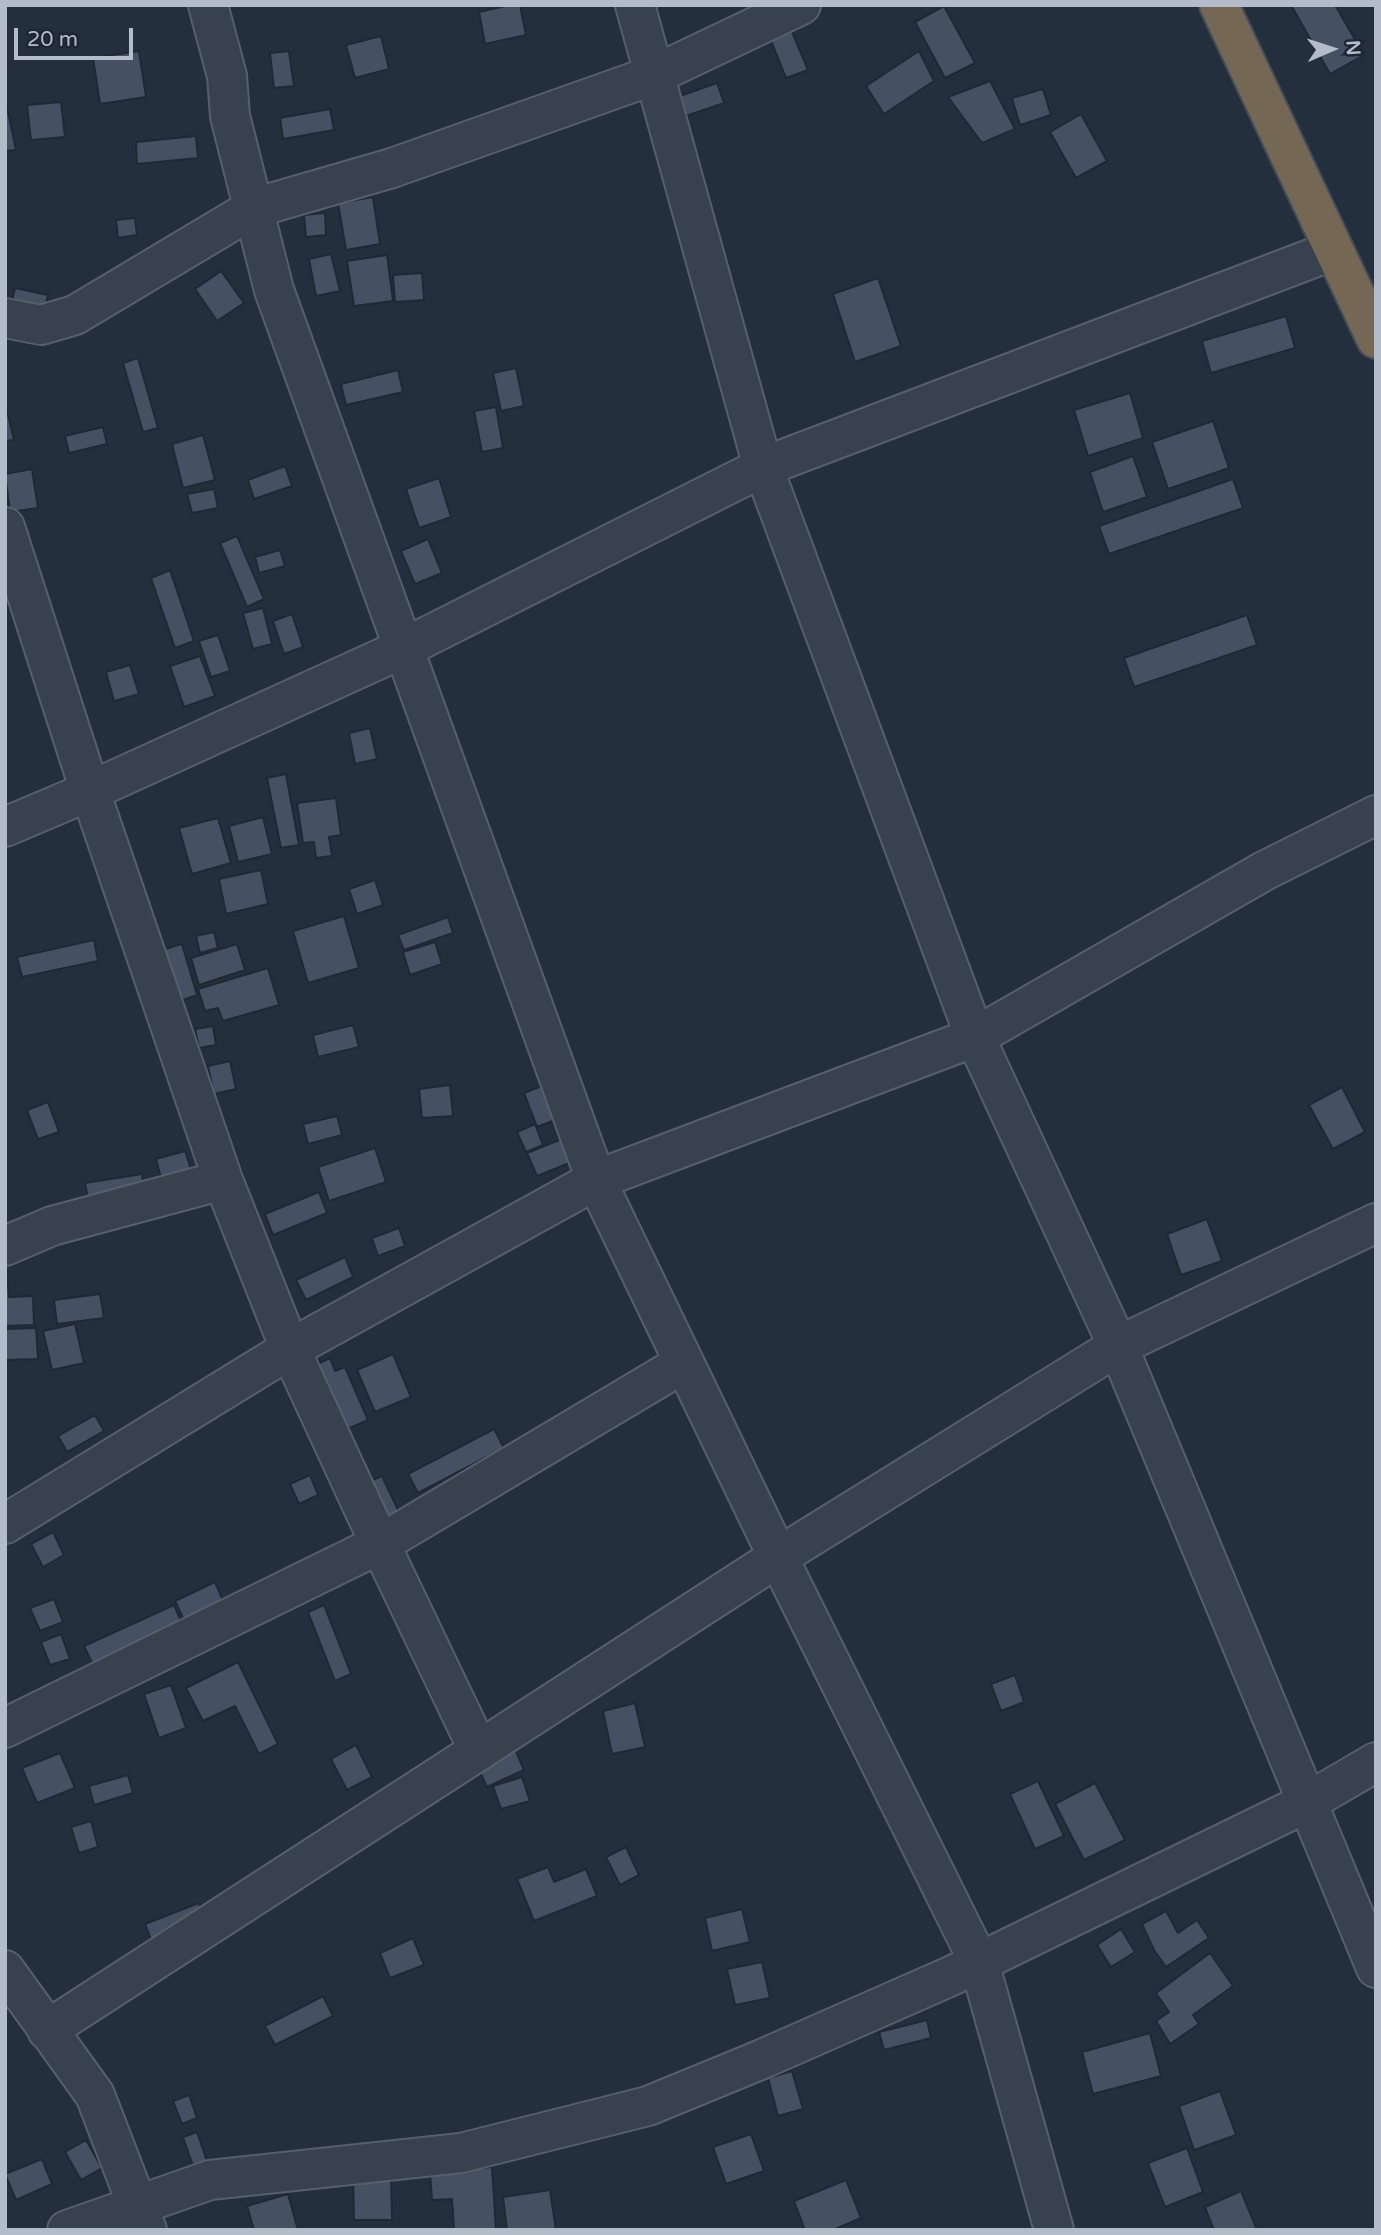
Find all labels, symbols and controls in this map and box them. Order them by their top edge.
scale bar [18,14,136,58]
north arrow [1297,14,1367,84]
text: 20 m [27,27,78,52]
text: N [1342,40,1364,56]

